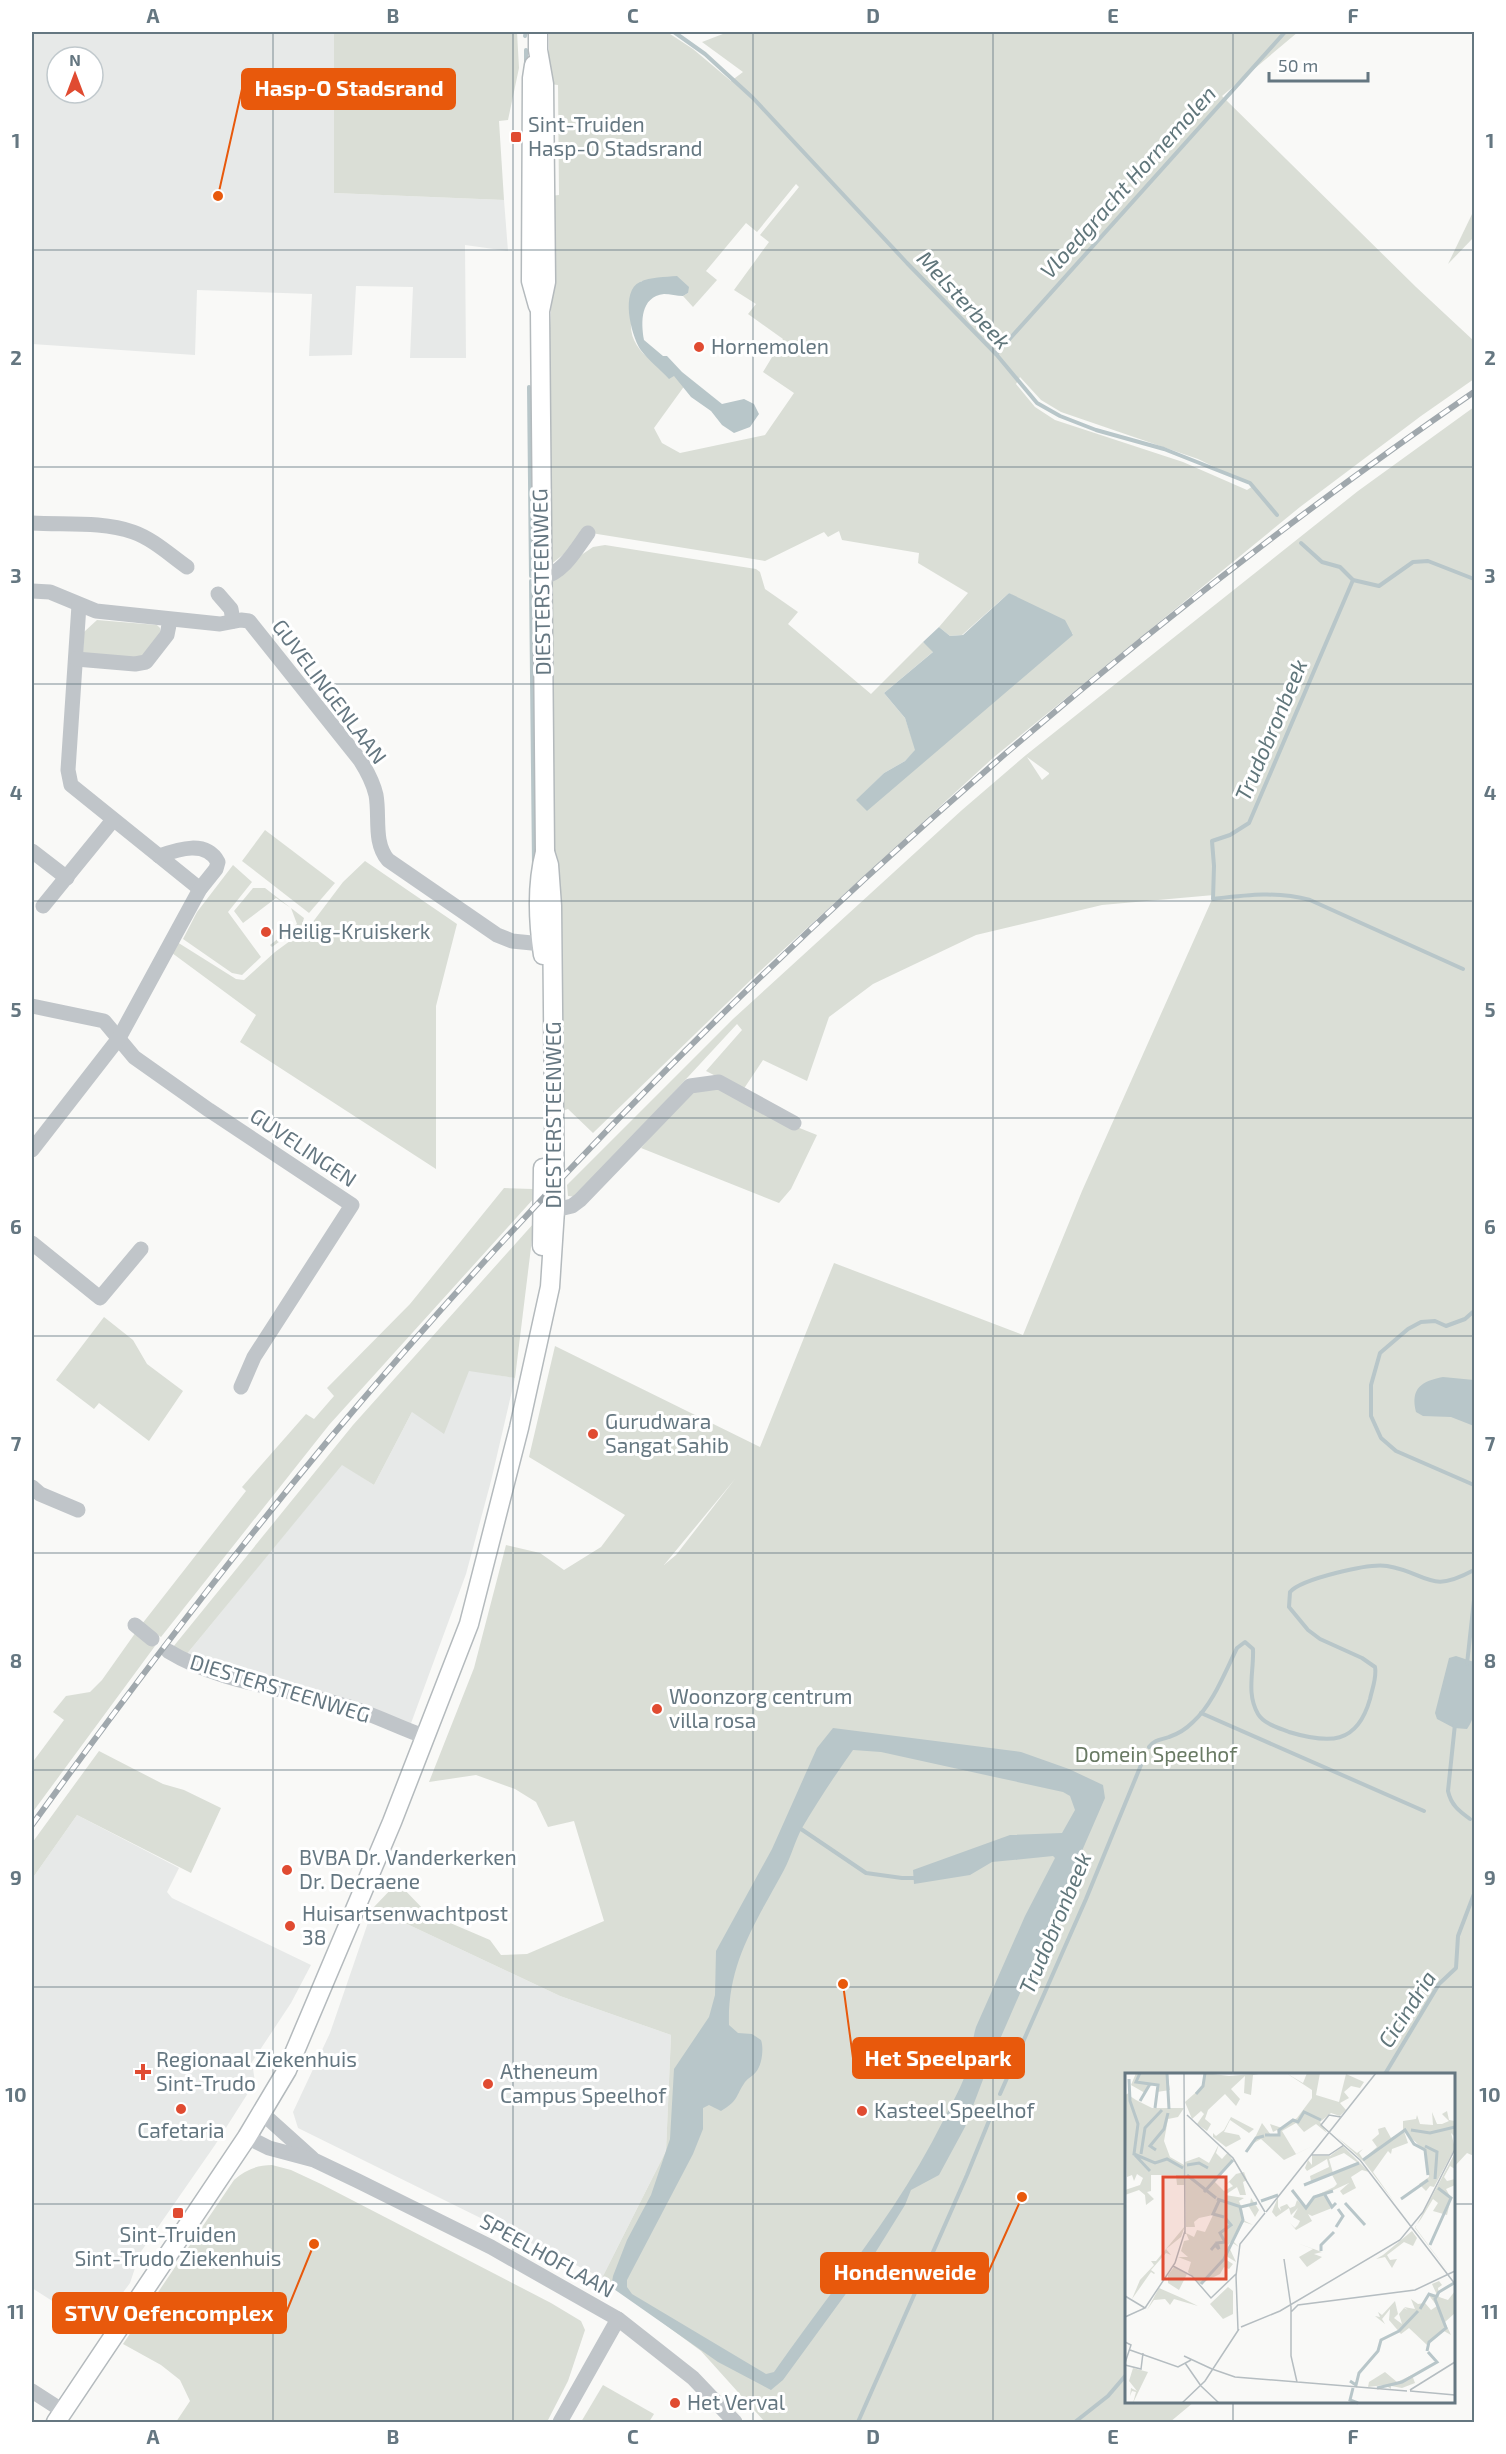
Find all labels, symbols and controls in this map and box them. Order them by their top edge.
text: A [146,3,160,27]
text: B [387,3,399,27]
text: C [627,3,639,27]
text: D [866,3,880,27]
text: E [1107,3,1119,27]
text: F [1347,3,1359,27]
north arrow [45,45,105,105]
scale bar [1269,45,1368,83]
text: N [69,50,81,69]
text: 50 m [1278,54,1318,76]
callout: Hasp-O Stadsrand [242,69,455,109]
text: Hasp-O Stadsrand [254,74,444,100]
water label: Vloedgracht Hornemolen [1034,80,1221,283]
place label: Sint-Truiden Hasp-O Stadsrand [528,111,703,160]
text: 1 [12,128,20,152]
text: 1 [1486,128,1494,152]
marker: Sint-Truiden Hasp-O Stadsrand [509,130,523,144]
water label: Melsterbeek [913,245,1017,354]
place label: Hornemolen [711,333,829,358]
marker: Hornemolen [692,340,706,354]
text: 2 [10,345,22,369]
text: 2 [1484,345,1496,369]
street label: DIESTERSTEENWEG [526,488,555,676]
text: 3 [10,563,22,587]
text: 3 [1484,563,1496,587]
street label: GUVELINGENLAAN [268,614,393,768]
water label: Trudobronbeek [1229,655,1312,804]
text: 4 [10,780,23,804]
text: 4 [1484,780,1497,804]
place label: Heilig-Kruiskerk [278,918,431,943]
marker: Heilig-Kruiskerk [259,925,273,939]
text: 5 [10,997,22,1021]
text: 5 [1484,997,1496,1021]
street label: DIESTERSTEENWEG [540,1022,565,1208]
street label: GUVELINGEN [246,1102,362,1191]
text: 6 [10,1214,22,1238]
text: 6 [1484,1214,1496,1238]
place label: Gurudwara Sangat Sahib [605,1408,729,1457]
marker: Gurudwara Sangat Sahib [586,1427,600,1441]
text: 7 [11,1431,22,1455]
text: 7 [1485,1431,1496,1455]
text: 8 [10,1648,22,1672]
street label: DIESTERSTEENWEG [187,1648,373,1727]
text: 8 [1484,1648,1496,1672]
place label: Woonzorg centrum villa rosa [669,1683,852,1732]
marker: Woonzorg centrum villa rosa [650,1702,664,1716]
park label: Domein Speelhof [1075,1741,1238,1766]
place label: BVBA Dr. Vanderkerken Dr. Decraene [299,1844,517,1893]
water label: Trudobronbeek [1013,1848,1096,1997]
marker: BVBA Dr. Vanderkerken Dr. Decraene [280,1863,294,1877]
text: 9 [10,1865,22,1889]
text: 9 [1484,1865,1496,1889]
place label: Huisartsenwachtpost 38 [302,1900,508,1949]
marker: Huisartsenwachtpost 38 [283,1919,297,1933]
water label: Cicindria [1372,1965,1440,2052]
callout: Het Speelpark [853,2038,1024,2078]
text: Het Speelpark [865,2044,1012,2070]
place label: Regionaal Ziekenhuis Sint-Trudo [156,2046,357,2095]
place label: Atheneum Campus Speelhof [500,2058,667,2107]
marker: Regionaal Ziekenhuis Sint-Trudo [134,2063,152,2081]
inset map [1125,2073,1455,2403]
marker: Atheneum Campus Speelhof [481,2077,495,2091]
text: 10 [5,2082,27,2106]
text: 10 [1479,2082,1501,2106]
place label: Kasteel Speelhof [874,2097,1035,2122]
marker: Cafetaria [174,2102,188,2116]
marker: Kasteel Speelhof [855,2104,869,2118]
place label: Cafetaria [137,2117,225,2142]
marker: Sint-Truiden Sint-Trudo Ziekenhuis [171,2206,185,2220]
street label: SPEELHOFLAAN [476,2207,619,2302]
place label: Sint-Truiden Sint-Trudo Ziekenhuis [75,2221,281,2270]
callout: Hondenweide [821,2253,988,2293]
text: Hondenweide [834,2258,976,2284]
callout: STVV Oefencomplex [53,2293,286,2333]
text: 11 [7,2299,25,2323]
text: STVV Oefencomplex [64,2299,274,2325]
text: 11 [1481,2299,1499,2323]
place label: Het Verval [687,2389,786,2414]
marker: Het Verval [668,2396,682,2410]
text: A [146,2424,160,2448]
text: B [387,2424,399,2448]
text: C [627,2424,639,2448]
text: D [866,2424,880,2448]
text: E [1107,2424,1119,2448]
text: F [1347,2424,1359,2448]

